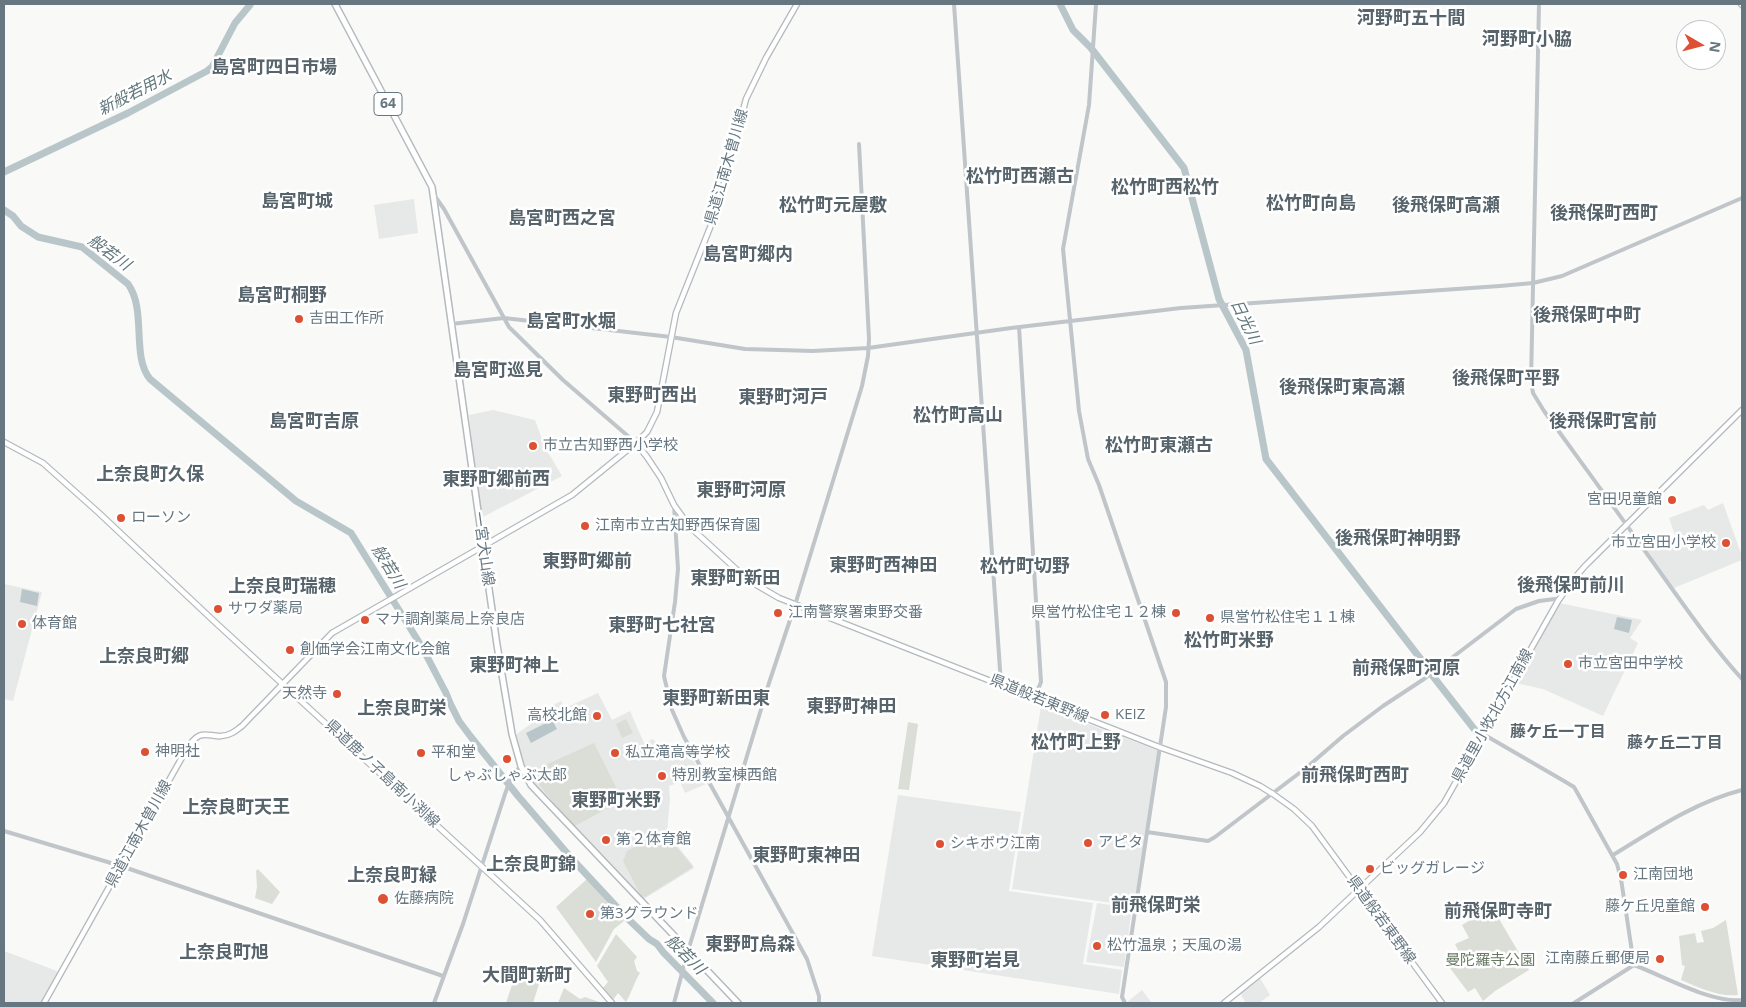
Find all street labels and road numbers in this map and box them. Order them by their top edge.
road number: 64 [374,92,402,116]
street label: 県道江南木曽川線 [702,107,752,227]
street label: 一宮犬山線 [469,511,497,587]
street label: 県道里小牧北方江南線 [1449,646,1537,786]
street label: 県道般若東野線 [987,671,1091,727]
street label: 県道鹿ノ子島南小渕線 [321,716,443,832]
street label: 県道江南木曽川線 [102,777,176,891]
street label: 県道般若東野線 [1343,872,1419,968]

